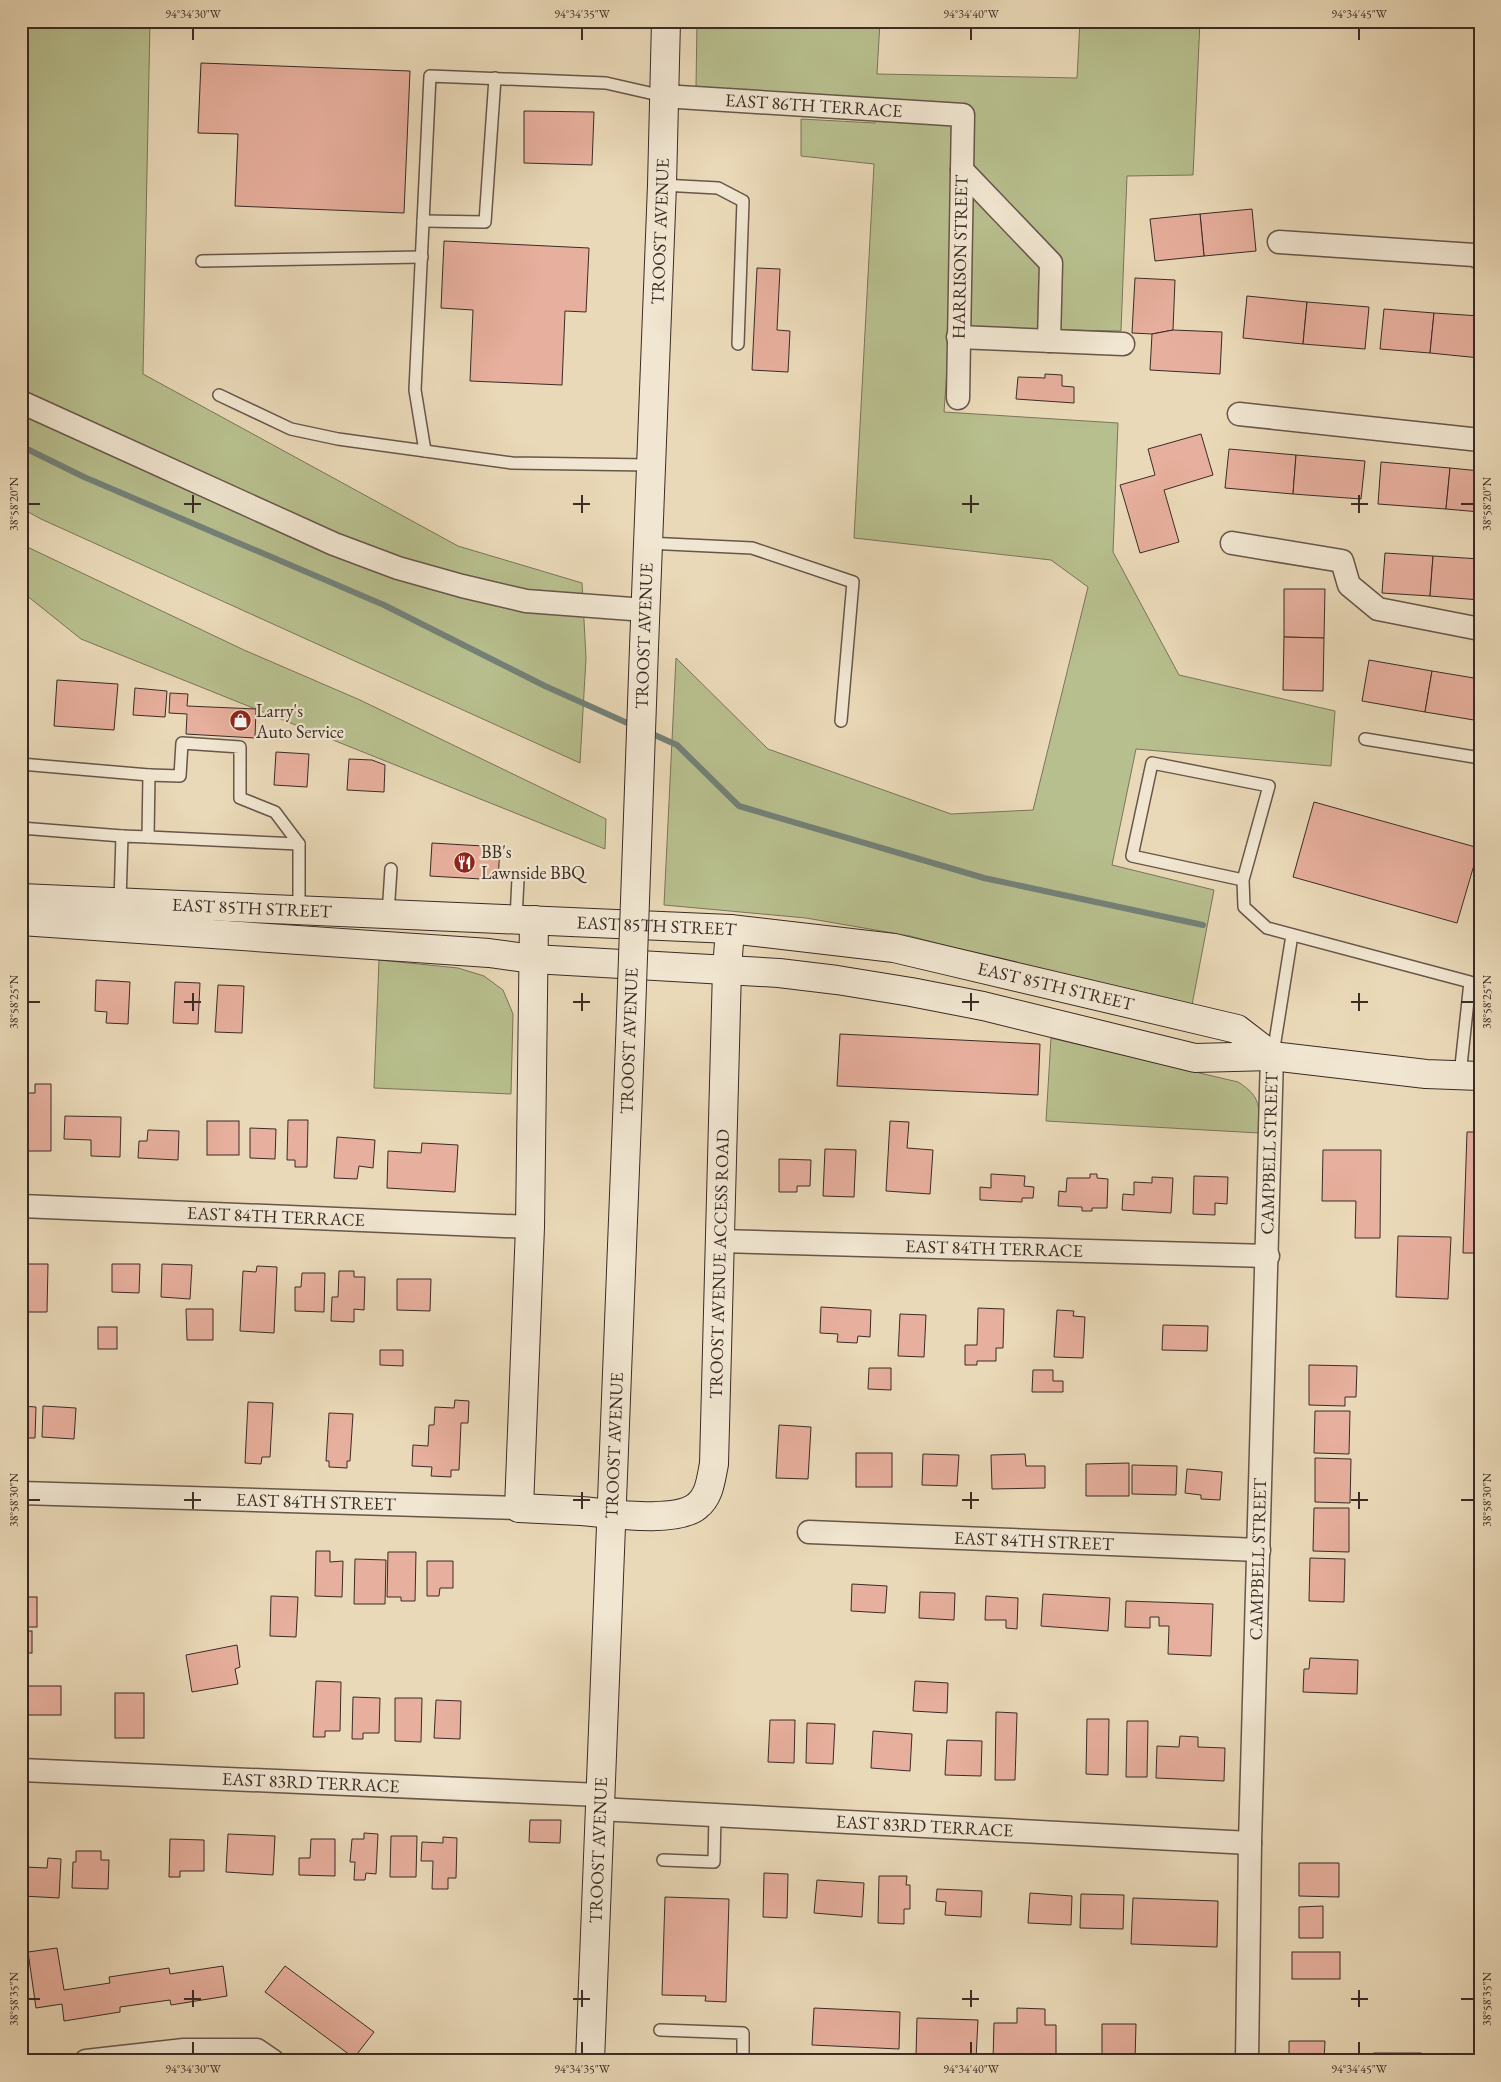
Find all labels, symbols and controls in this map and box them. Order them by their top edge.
text: 94°34'30"W [165,6,222,22]
text: 94°34'35"W [554,6,611,22]
text: 94°34'40"W [943,6,1000,22]
text: 94°34'45"W [1331,6,1388,22]
street label: EAST 86TH TERRACE [724,88,903,122]
street label: TROOST AVENUE [645,158,674,305]
street label: HARRISON STREET [947,174,972,339]
text: 38°58'20"N [6,477,22,531]
text: 38°58'20"N [1479,477,1495,531]
street label: TROOST AVENUE [629,562,658,709]
place label: Larry's Auto Service [255,699,344,743]
shop icon: Larry's Auto Service [228,709,252,733]
place label: BB's Lawnside BBQ [481,840,587,884]
restaurant icon: BB's Lawnside BBQ [453,850,477,874]
street label: EAST 85TH STREET [171,893,333,923]
street label: EAST 85TH STREET [576,910,739,941]
street label: EAST 85TH STREET [975,956,1137,1015]
street label: TROOST AVENUE [614,967,643,1114]
text: 38°58'25"N [6,975,22,1029]
text: 38°58'25"N [1479,975,1495,1029]
street label: CAMPBELL STREET [1255,1071,1283,1235]
street label: TROOST AVENUE ACCESS ROAD [704,1129,734,1399]
street label: EAST 84TH TERRACE [187,1201,365,1231]
street label: EAST 84TH TERRACE [905,1234,1083,1262]
street label: TROOST AVENUE [599,1372,628,1519]
text: 38°58'30"N [6,1473,22,1527]
text: 38°58'30"N [1479,1473,1495,1527]
street label: CAMPBELL STREET [1244,1477,1271,1641]
street label: EAST 84TH STREET [236,1487,397,1515]
street label: EAST 84TH STREET [954,1526,1115,1555]
street label: EAST 83RD TERRACE [222,1767,400,1797]
street label: TROOST AVENUE [583,1777,612,1924]
street label: EAST 83RD TERRACE [835,1809,1014,1842]
text: 38°58'35"N [6,1972,22,2026]
text: 38°58'35"N [1479,1972,1495,2026]
text: 94°34'30"W [165,2061,222,2077]
text: 94°34'35"W [554,2061,611,2077]
text: 94°34'40"W [943,2061,1000,2077]
text: 94°34'45"W [1331,2061,1388,2077]

